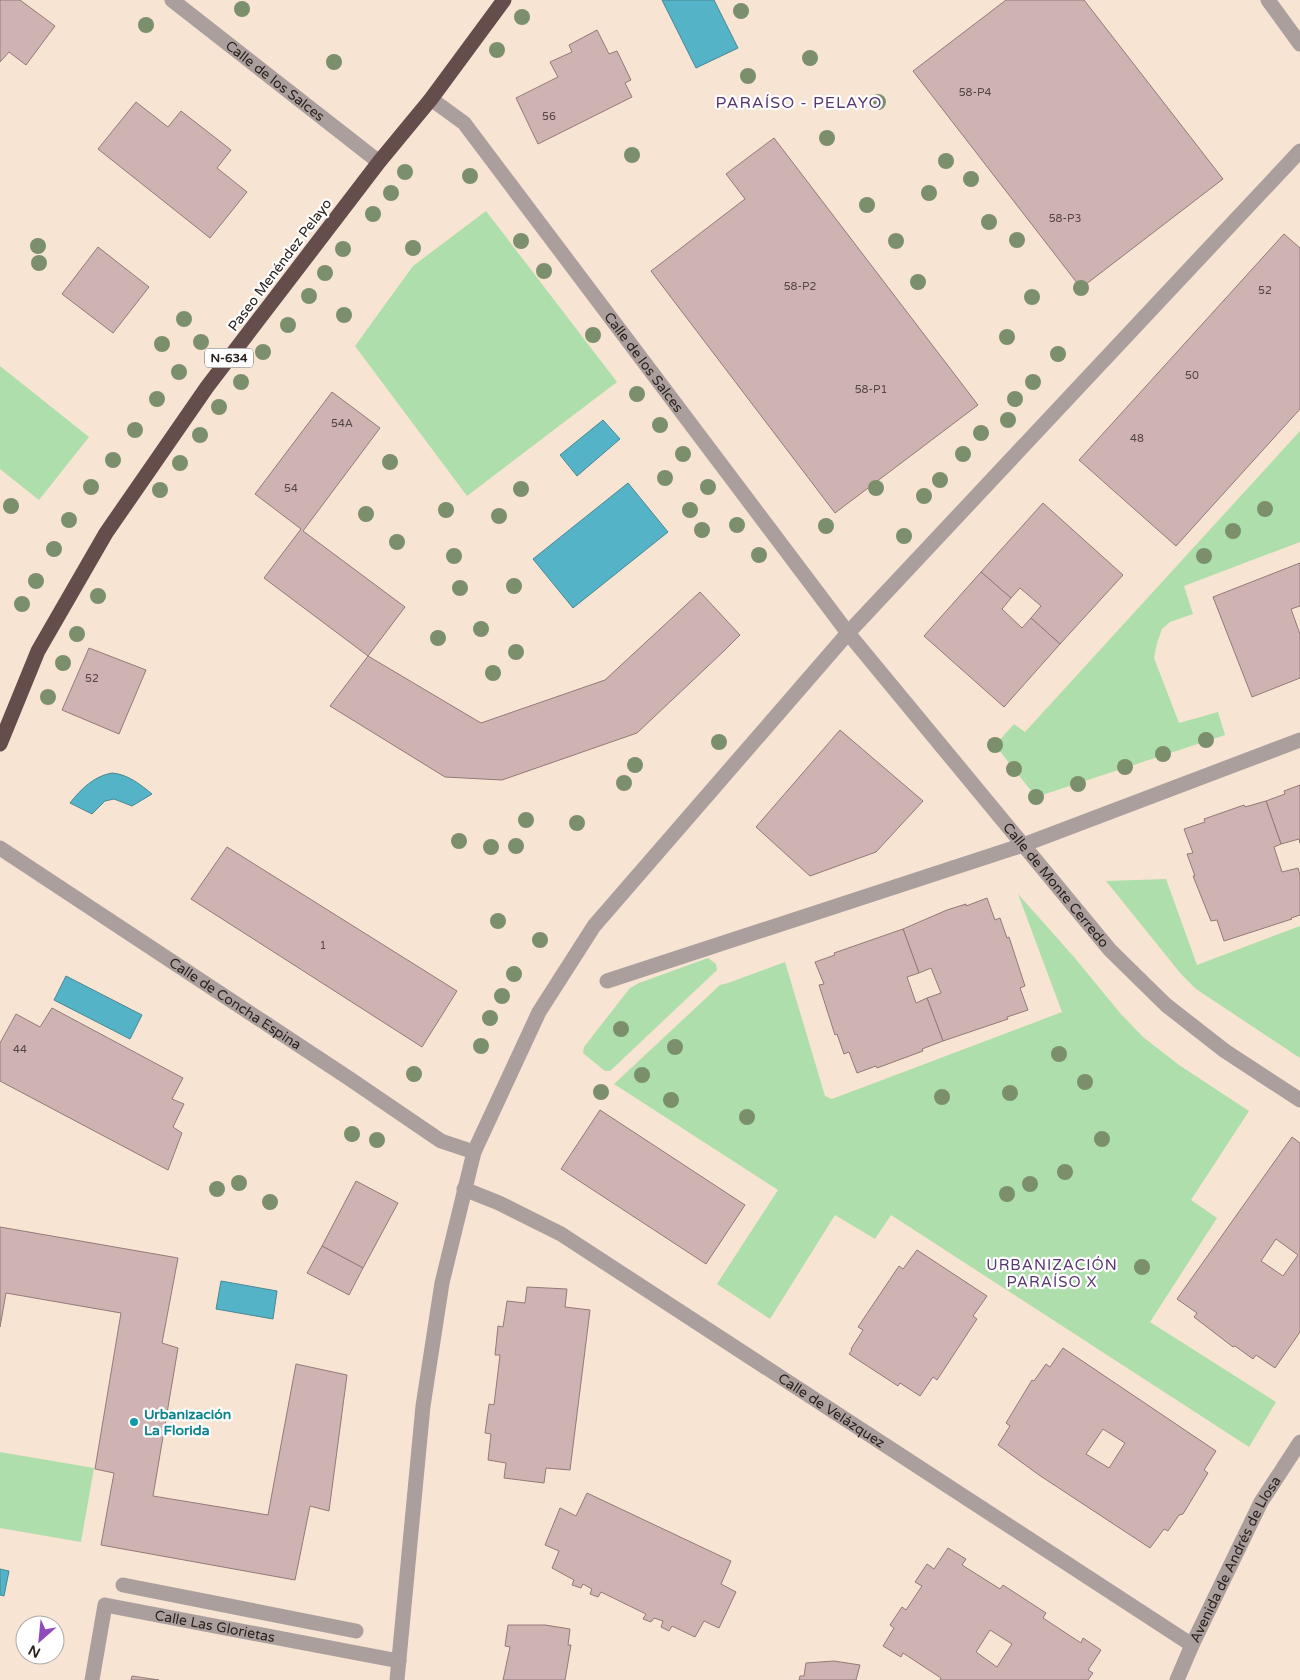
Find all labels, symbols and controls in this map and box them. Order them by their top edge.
street label: Calle de los Salces [222,37,328,125]
house number: 58-P4 [959,86,991,99]
district label: PARAÍSO - PELAYO [715,93,883,113]
house number: 56 [542,110,556,123]
street label: Paseo Menéndez Pelayo [225,195,335,335]
house number: 58-P3 [1049,212,1081,225]
house number: 58-P2 [784,280,816,293]
house number: 52 [1258,284,1272,297]
street label: Calle de los Salces [601,309,687,416]
road number: N-634 [205,348,253,368]
house number: 50 [1185,369,1199,382]
house number: 58-P1 [855,383,887,396]
house number: 54A [331,417,353,430]
house number: 48 [1130,432,1144,445]
house number: 54 [284,482,298,495]
house number: 52 [85,672,99,685]
street label: Calle de Monte Cerredo [1000,819,1113,951]
house number: 1 [320,939,326,952]
street label: Calle de Concha Espina [166,954,305,1053]
house number: 44 [13,1043,27,1056]
district label: URBANIZACIÓN PARAÍSO X [986,1256,1118,1291]
street label: Calle de Velázquez [775,1369,888,1451]
place label: Urbanización La Florida [144,1406,231,1439]
marker: Urbanización La Florida [128,1416,140,1428]
street label: Avenida de Andrés de Llosa [1186,1473,1284,1645]
street label: Calle Las Glorietas [153,1606,277,1646]
north arrow [15,1615,65,1665]
text: N [25,1641,43,1661]

